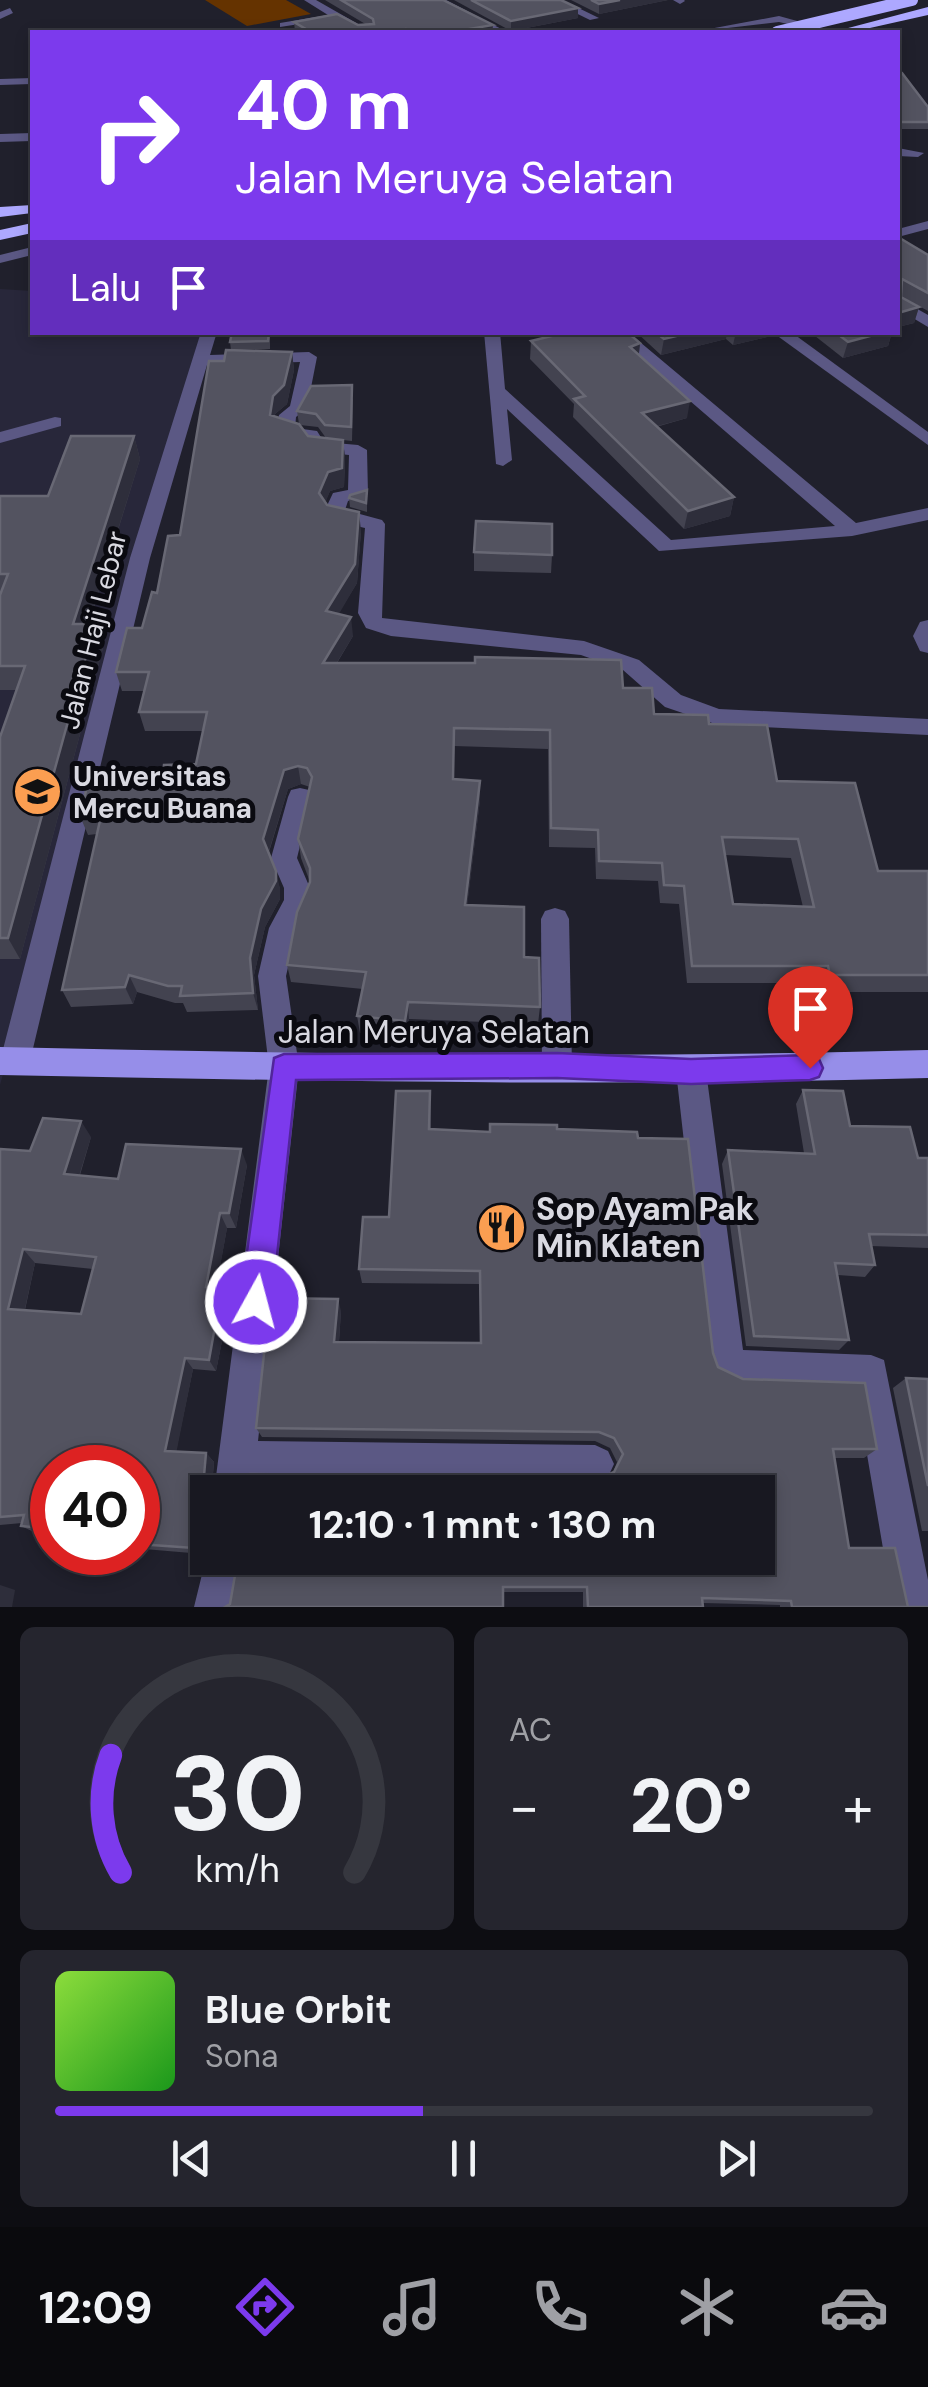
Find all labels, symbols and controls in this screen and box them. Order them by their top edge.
text: 40 m [235,60,412,151]
icon: right [70,70,200,200]
text: Jalan Meruya Selatan [235,148,674,207]
icon: arrive [161,260,216,315]
text: Lalu [70,263,141,313]
street label: Jalan Haji Lebar [51,527,135,733]
place label: Universitas Mercu Buana [73,758,252,827]
school or university icon: Universitas Mercu Buana [12,766,64,818]
pin [768,966,853,1069]
icon: arrive [783,981,838,1036]
street label: Jalan Meruya Selatan [278,1011,590,1053]
place label: Sop Ayam Pak Min Klaten [536,1188,755,1267]
restaurant icon: Sop Ayam Pak Min Klaten [475,1201,527,1253]
position arrow [204,1250,308,1354]
speed limit sign: 40 [30,1445,160,1575]
text: 12:10 · 1 mnt · 130 m [309,1500,656,1550]
text: AC [509,1709,552,1751]
text: 30 [169,1727,305,1862]
text: 20° [630,1758,753,1855]
text: − [509,1771,539,1843]
text: + [843,1771,873,1843]
text: km/h [195,1847,279,1893]
text: Blue Orbit [205,1985,392,2035]
text: Sona [205,2035,278,2077]
icon: previous [164,2131,219,2186]
icon: pause [436,2131,491,2186]
icon: next [709,2131,764,2186]
icon: directions [230,2272,300,2342]
icon: music [377,2272,447,2342]
icon: phone [525,2272,595,2342]
icon: climate [672,2272,742,2342]
icon: car [819,2272,889,2342]
text: 12:09 [39,2278,153,2337]

